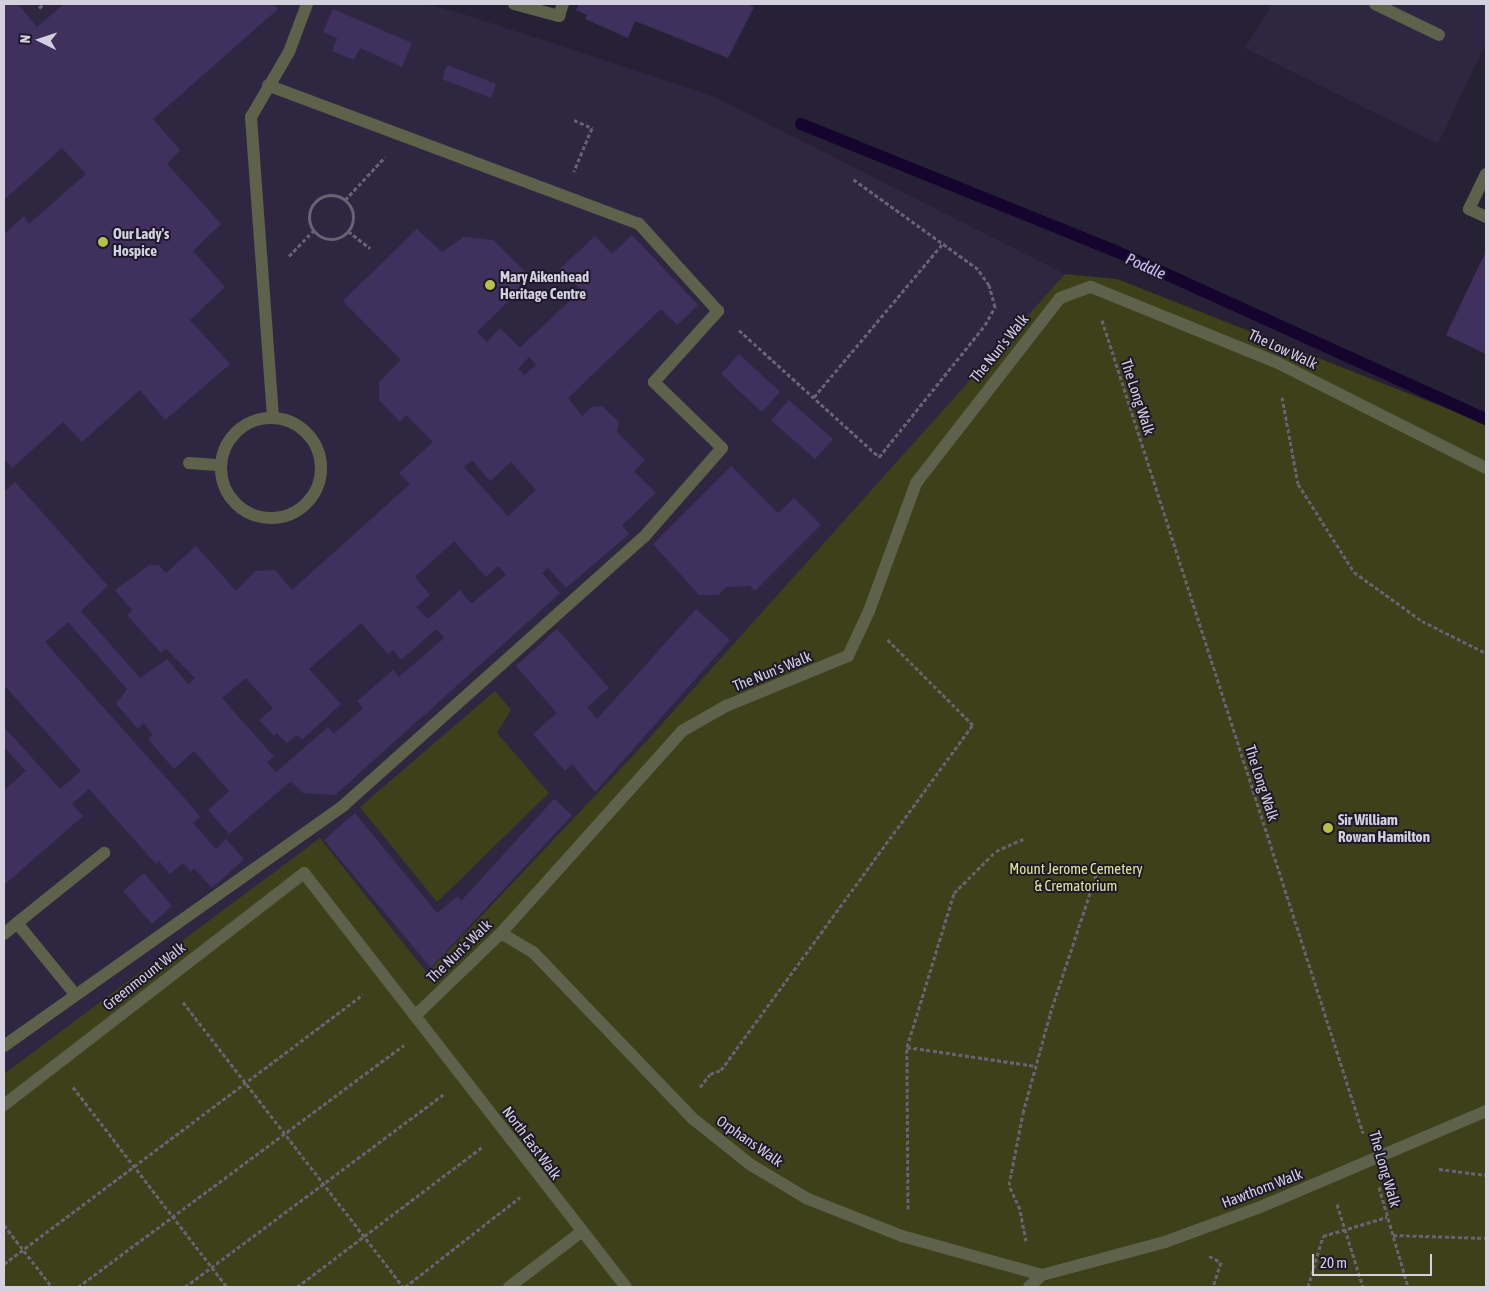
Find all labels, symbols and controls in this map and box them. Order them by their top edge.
north arrow [15,15,65,65]
text: N [17,34,33,44]
place label: Our Lady's Hospice [113,224,169,259]
marker: Our Lady's Hospice [97,236,109,248]
water label: Poddle [1123,249,1169,283]
place label: Mary Aikenhead Heritage Centre [500,267,589,302]
marker: Mary Aikenhead Heritage Centre [484,279,496,291]
street label: The Nun's Walk [966,310,1032,386]
street label: The Low Walk [1246,325,1320,373]
street label: The Long Walk [1117,357,1159,437]
street label: The Nun's Walk [730,647,814,695]
street label: The Long Walk [1241,743,1283,823]
place label: Sir William Rowan Hamilton [1338,810,1430,845]
marker: Sir William Rowan Hamilton [1322,822,1334,834]
park label: Mount Jerome Cemetery & Crematorium [1009,859,1143,894]
street label: The Nun's Walk [423,916,495,986]
street label: Greenmount Walk [99,938,189,1014]
street label: North East Walk [499,1103,565,1183]
street label: Orphans Walk [713,1112,787,1170]
street label: The Long Walk [1365,1129,1405,1209]
street label: Hawthorn Walk [1219,1164,1305,1212]
scale bar [1315,1244,1435,1276]
text: 20 m [1320,1254,1347,1271]

